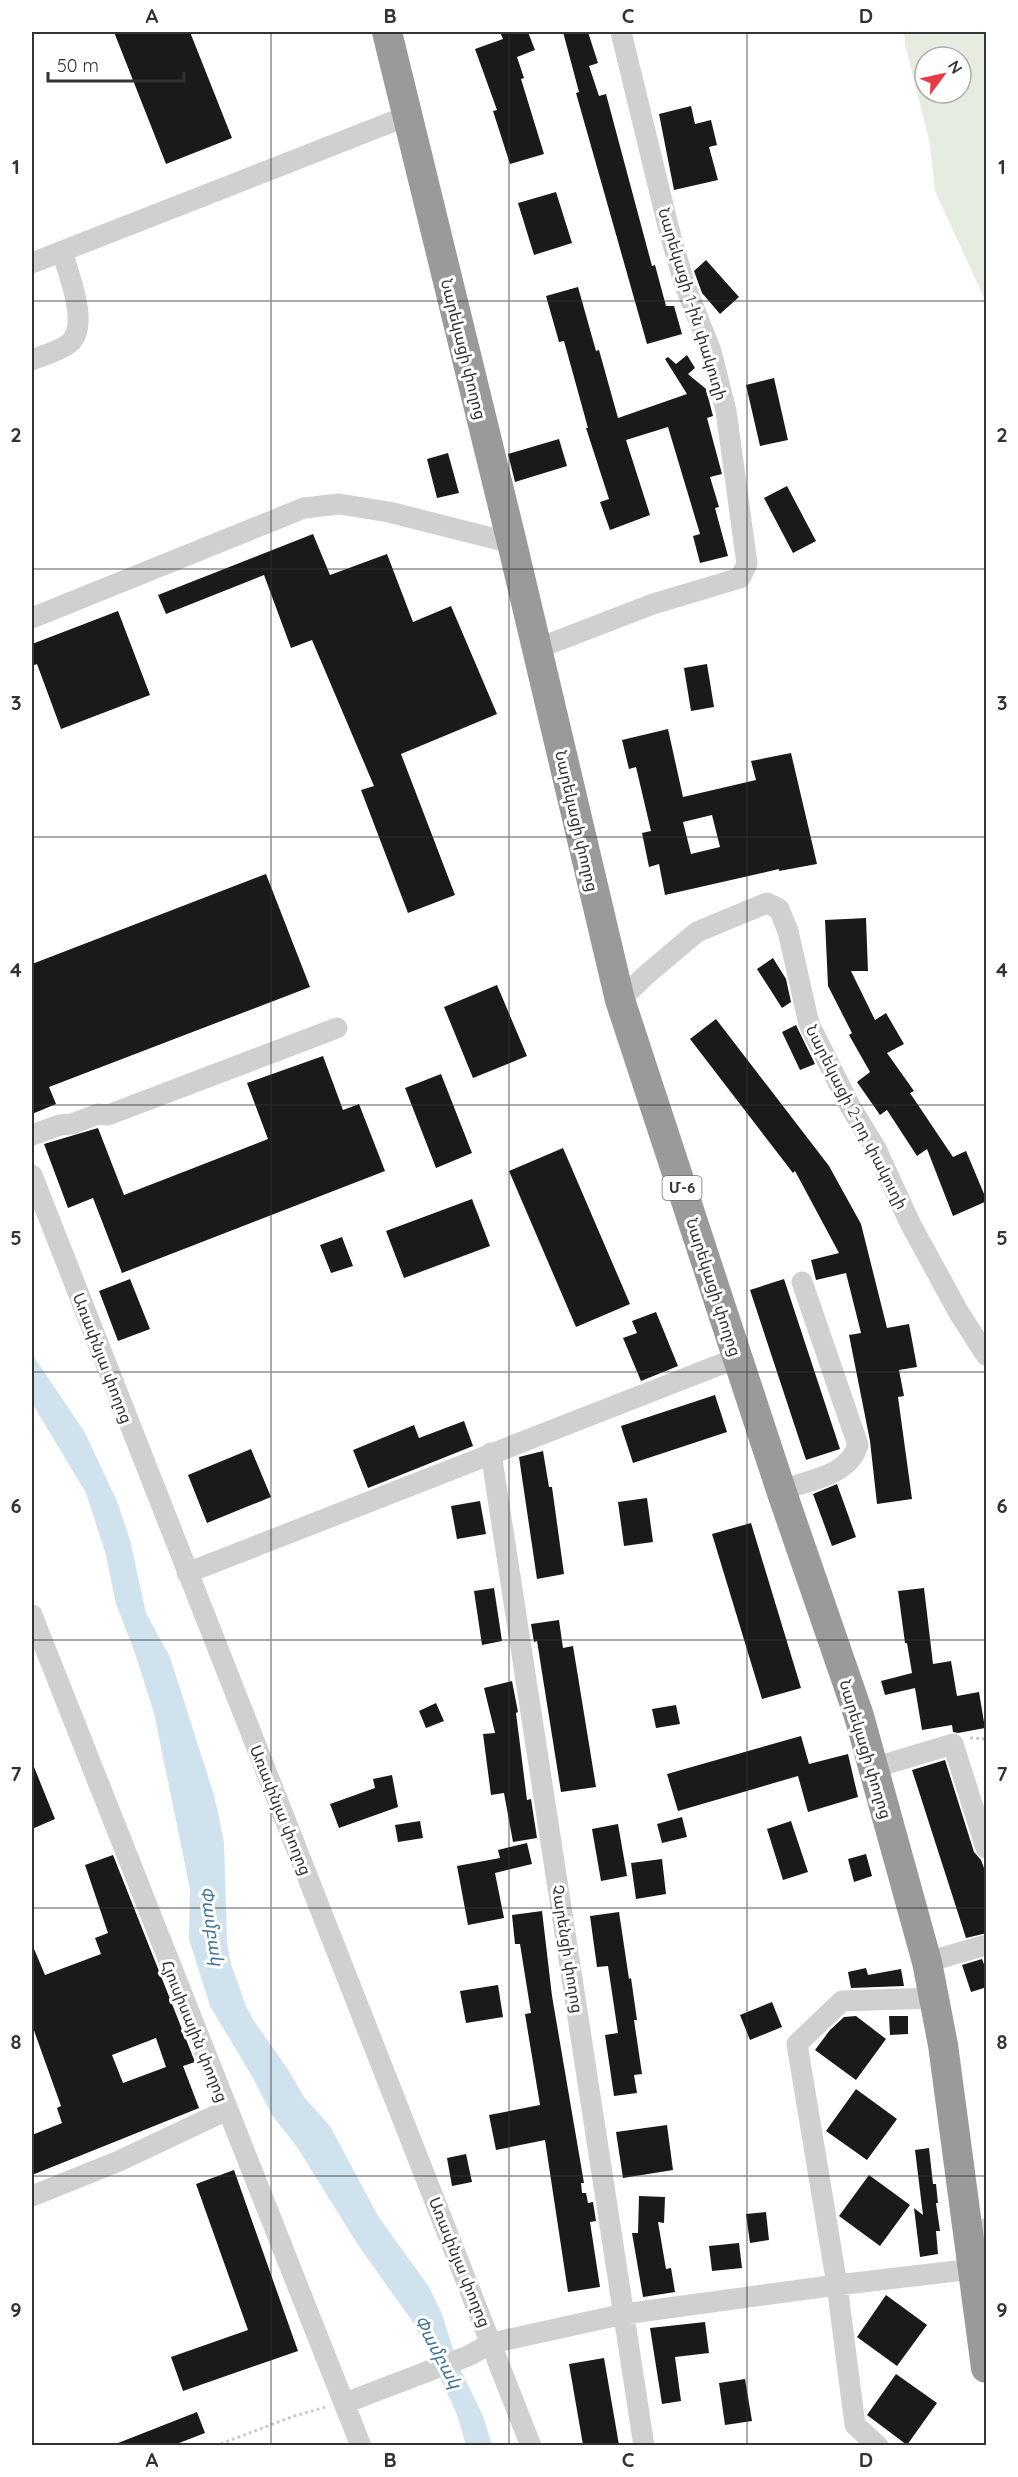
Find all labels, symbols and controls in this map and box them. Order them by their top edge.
text: A [146,3,159,28]
text: B [383,3,397,28]
text: C [622,3,635,28]
text: D [859,3,873,28]
scale bar [48,45,184,83]
north arrow [913,45,973,105]
text: 50 m [57,54,99,77]
text: N [944,56,967,77]
text: 1 [12,154,20,179]
text: 1 [998,154,1006,179]
street label: Նարեկացի 1-ին փակուղի [654,205,732,403]
street label: Նարեկացի փողոց [437,277,491,421]
text: 2 [10,422,22,447]
text: 2 [996,422,1008,447]
text: 3 [11,690,21,715]
text: 3 [997,690,1007,715]
street label: Նարեկացի փողոց [551,748,603,894]
text: 4 [10,957,22,982]
text: 4 [996,957,1008,982]
street label: Նարեկացի 2-րդ փակուղի [802,1022,912,1212]
road number: Մ-6 [662,1176,702,1200]
street label: Նարեկացի փողոց [682,1215,746,1359]
text: 5 [10,1225,22,1250]
text: 5 [996,1225,1008,1250]
street label: Առափնյա փողոց [69,1290,137,1426]
text: 6 [10,1493,22,1518]
text: 6 [996,1493,1008,1518]
street label: Նարեկացի փողոց [835,1677,897,1821]
street label: Առափնյա փողոց [246,1742,316,1878]
text: 7 [11,1761,22,1786]
text: 7 [997,1761,1008,1786]
street label: Չարենցի փողոց [548,1883,588,2015]
water label: Փամբակ [196,1885,230,1968]
street label: Հյուսիսային փողոց [157,1957,233,2105]
text: 8 [11,2029,22,2054]
text: 8 [997,2029,1008,2054]
street label: Առափնյա փողոց [425,2194,495,2330]
text: 9 [10,2297,22,2322]
text: 9 [996,2297,1008,2322]
water label: Փամբակ [410,2311,468,2394]
text: A [146,2447,159,2472]
text: B [383,2447,397,2472]
text: C [622,2447,635,2472]
text: D [859,2447,873,2472]

